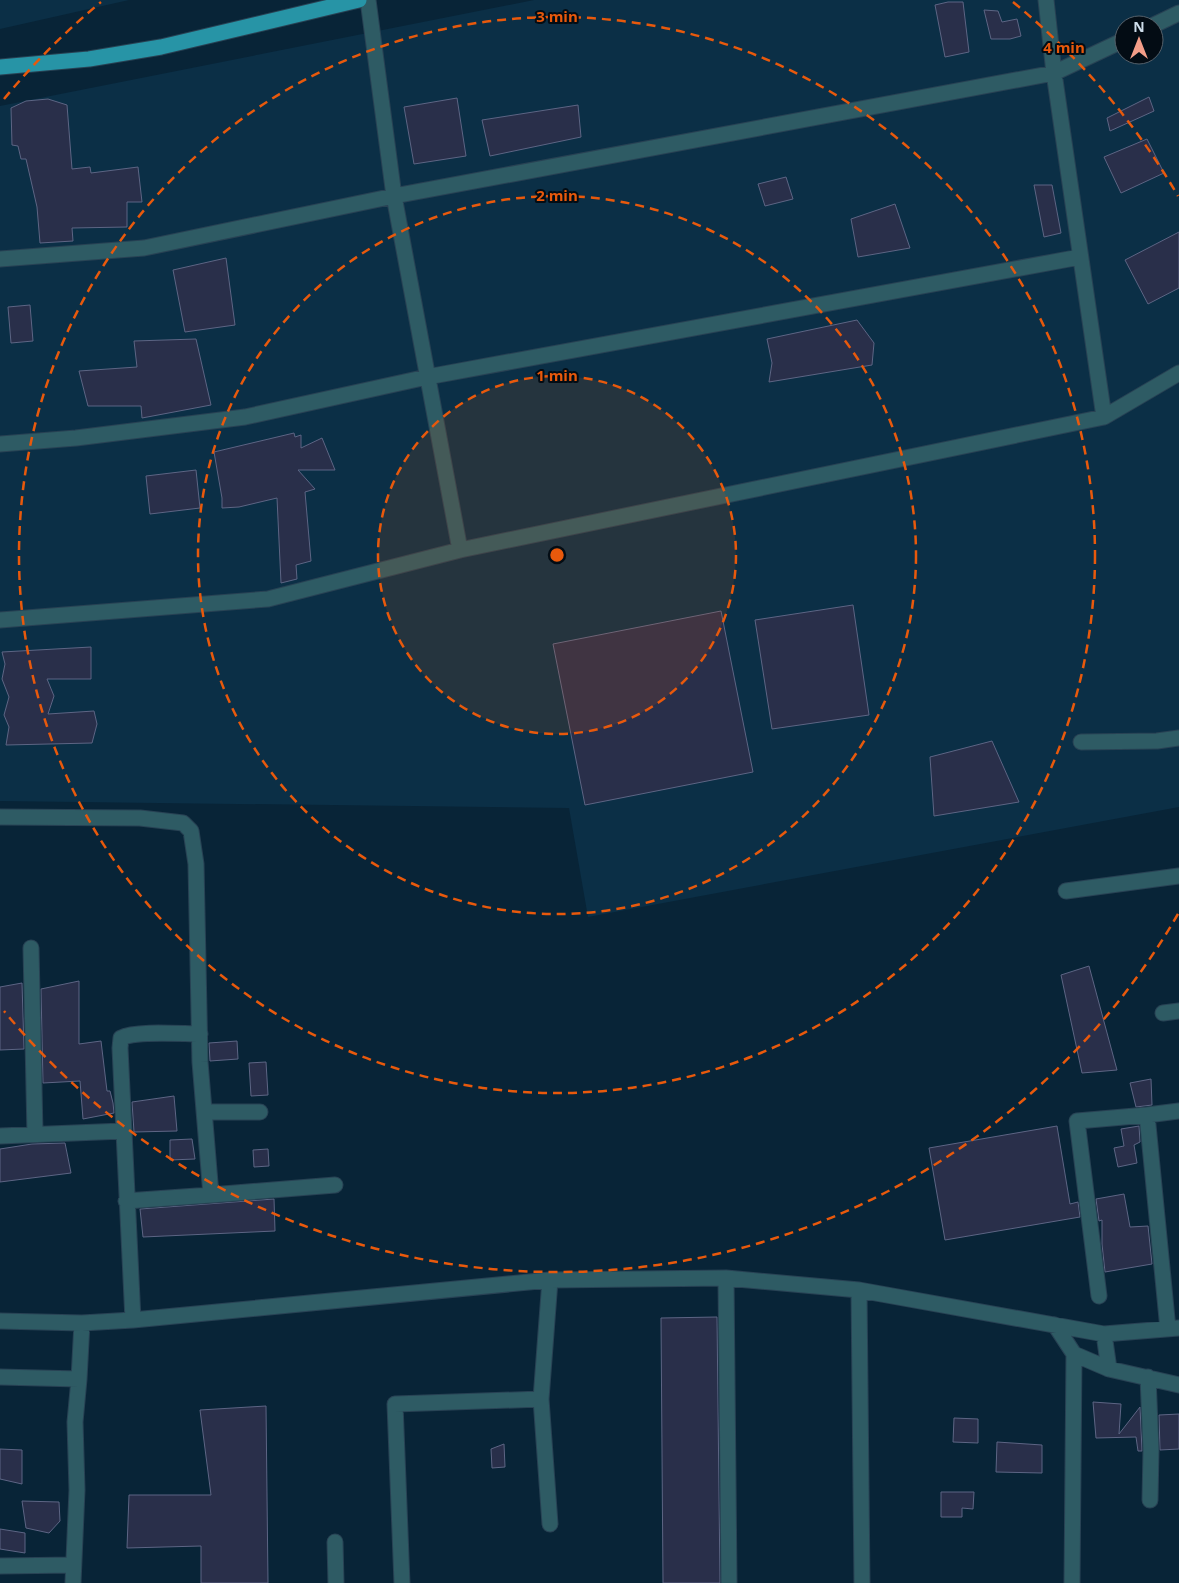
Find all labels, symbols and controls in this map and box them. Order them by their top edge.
text: 3 min [536,6,578,26]
north arrow [1114,15,1164,65]
text: N [1133,17,1145,36]
text: 4 min [1043,37,1085,57]
text: 2 min [536,185,578,205]
text: 1 min [536,365,578,385]
centre of rings [548,546,566,564]

